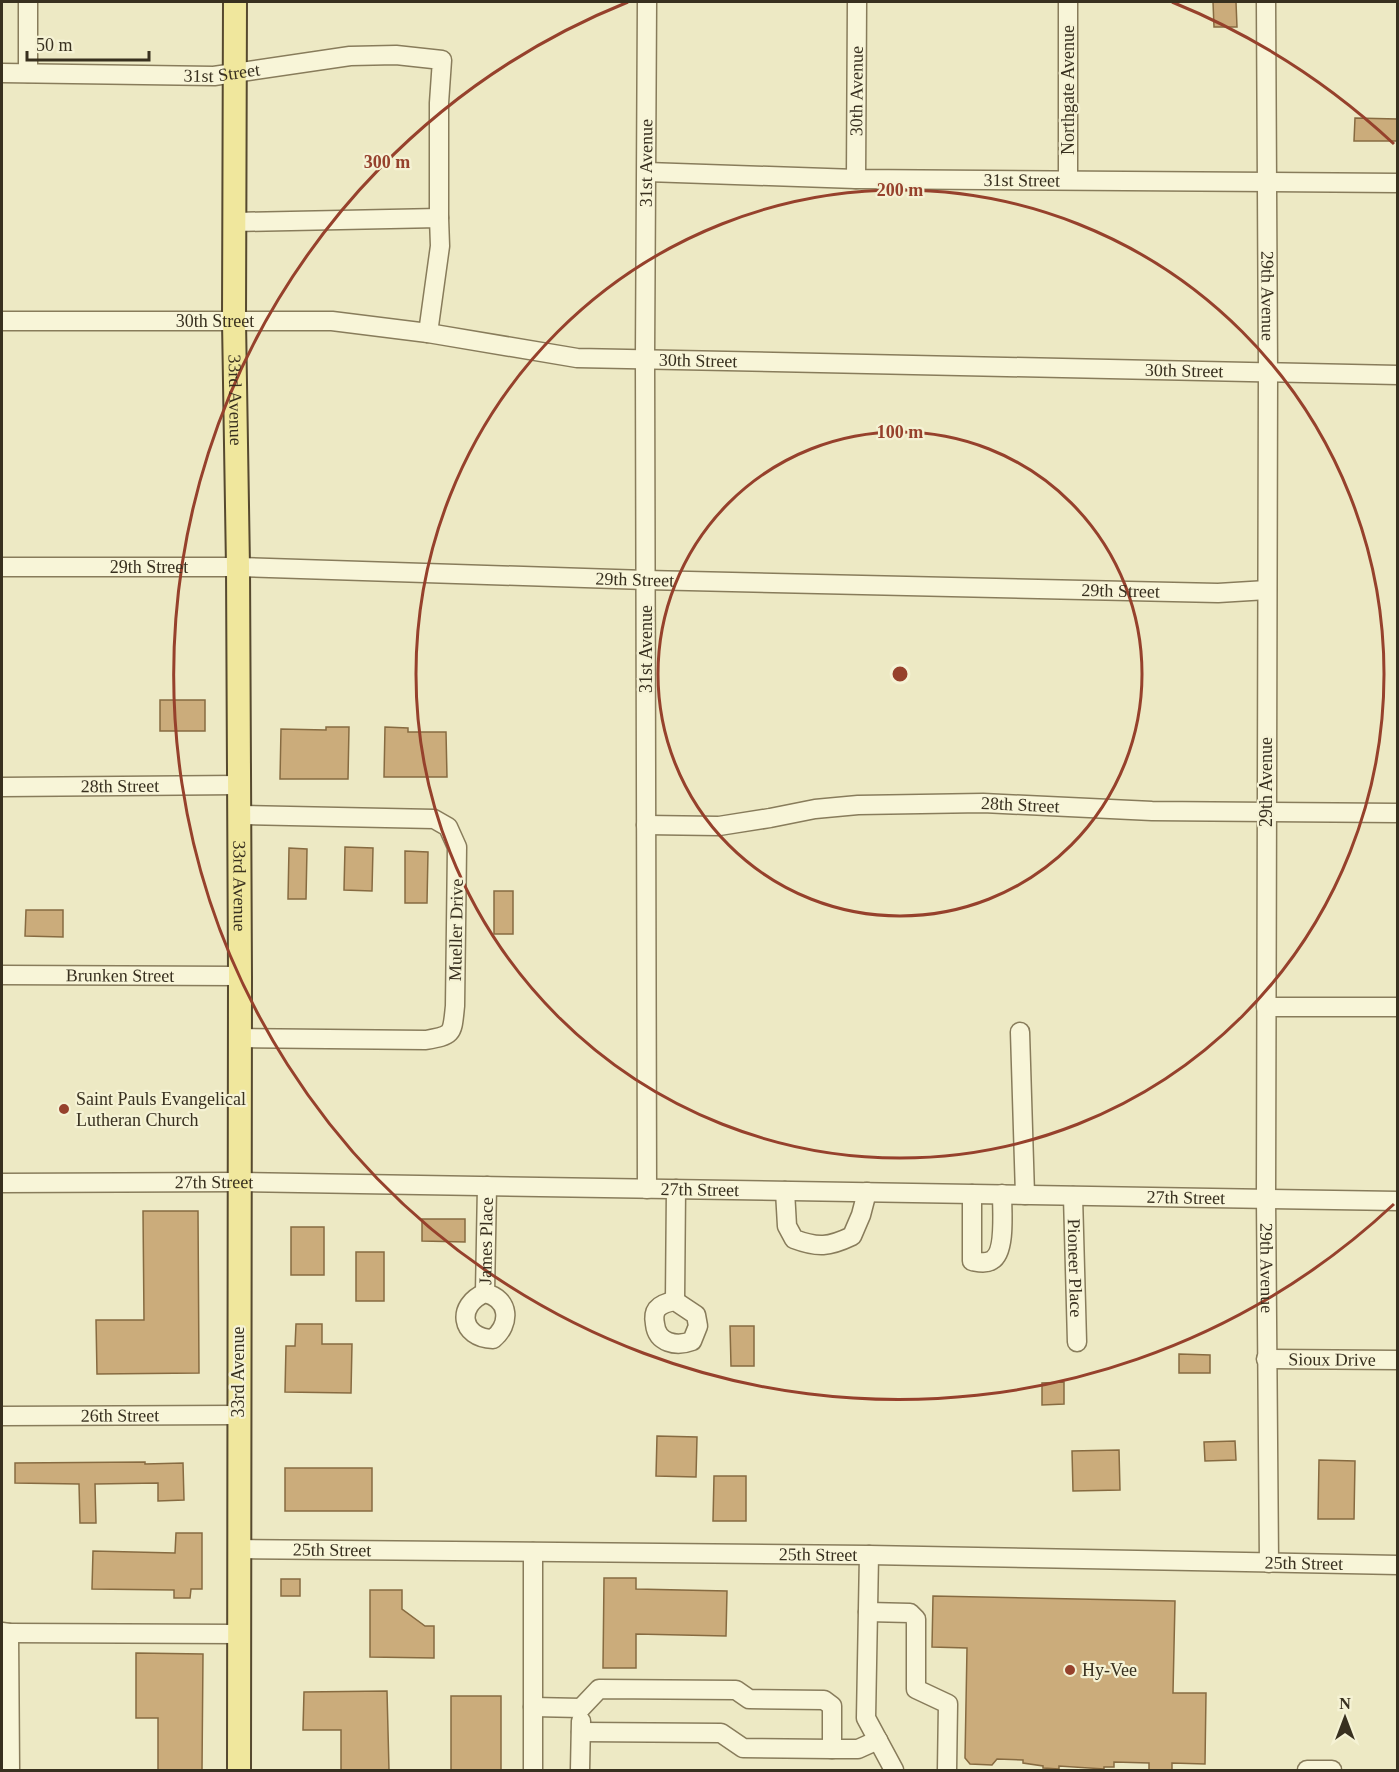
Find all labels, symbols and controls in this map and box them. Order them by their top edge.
scale bar [27,24,148,62]
street label: Northgate Avenue [1058,25,1078,155]
text: 50 m [36,35,73,55]
street label: 30th Avenue [846,46,867,136]
street label: 31st Street [184,59,261,86]
street label: 31st Avenue [636,119,656,207]
text: 300 m [364,152,410,172]
street label: 31st Street [984,170,1060,191]
text: 200 m [877,180,923,200]
street label: 29th Avenue [1257,251,1278,341]
street label: 30th Street [176,311,254,331]
street label: 30th Street [659,350,738,371]
street label: 33rd Avenue [225,354,246,446]
street label: 30th Street [1145,360,1224,381]
text: 100 m [877,422,923,442]
street label: 29th Street [110,557,188,577]
street label: 29th Street [595,568,674,591]
street label: 29th Street [1081,580,1160,602]
street label: 31st Avenue [636,605,656,693]
centre of rings [890,664,910,684]
street label: 29th Avenue [1256,737,1276,827]
street label: 28th Street [81,776,159,796]
street label: 28th Street [981,793,1060,817]
street label: 33rd Avenue [229,840,250,932]
street label: Mueller Drive [445,879,467,981]
street label: Brunken Street [66,965,174,986]
place label: Saint Pauls Evangelical Lutheran Church [76,1089,246,1130]
marker: Saint Pauls Evangelical Lutheran Church [57,1102,71,1116]
street label: 27th Street [175,1172,253,1192]
street label: 27th Street [660,1179,739,1200]
street label: 27th Street [1146,1187,1225,1208]
street label: James Place [475,1197,497,1285]
street label: Pioneer Place [1064,1218,1086,1318]
street label: 29th Avenue [1256,1223,1277,1313]
street label: 33rd Avenue [228,1326,248,1418]
street label: Sioux Drive [1288,1349,1376,1370]
street label: 26th Street [81,1405,159,1426]
street label: 25th Street [293,1540,371,1560]
street label: 25th Street [779,1544,857,1565]
street label: 25th Street [1264,1552,1343,1574]
place label: Hy-Vee [1082,1660,1137,1680]
marker: Hy-Vee [1063,1663,1077,1677]
north arrow [1315,1688,1375,1748]
text: N [1339,1695,1351,1712]

